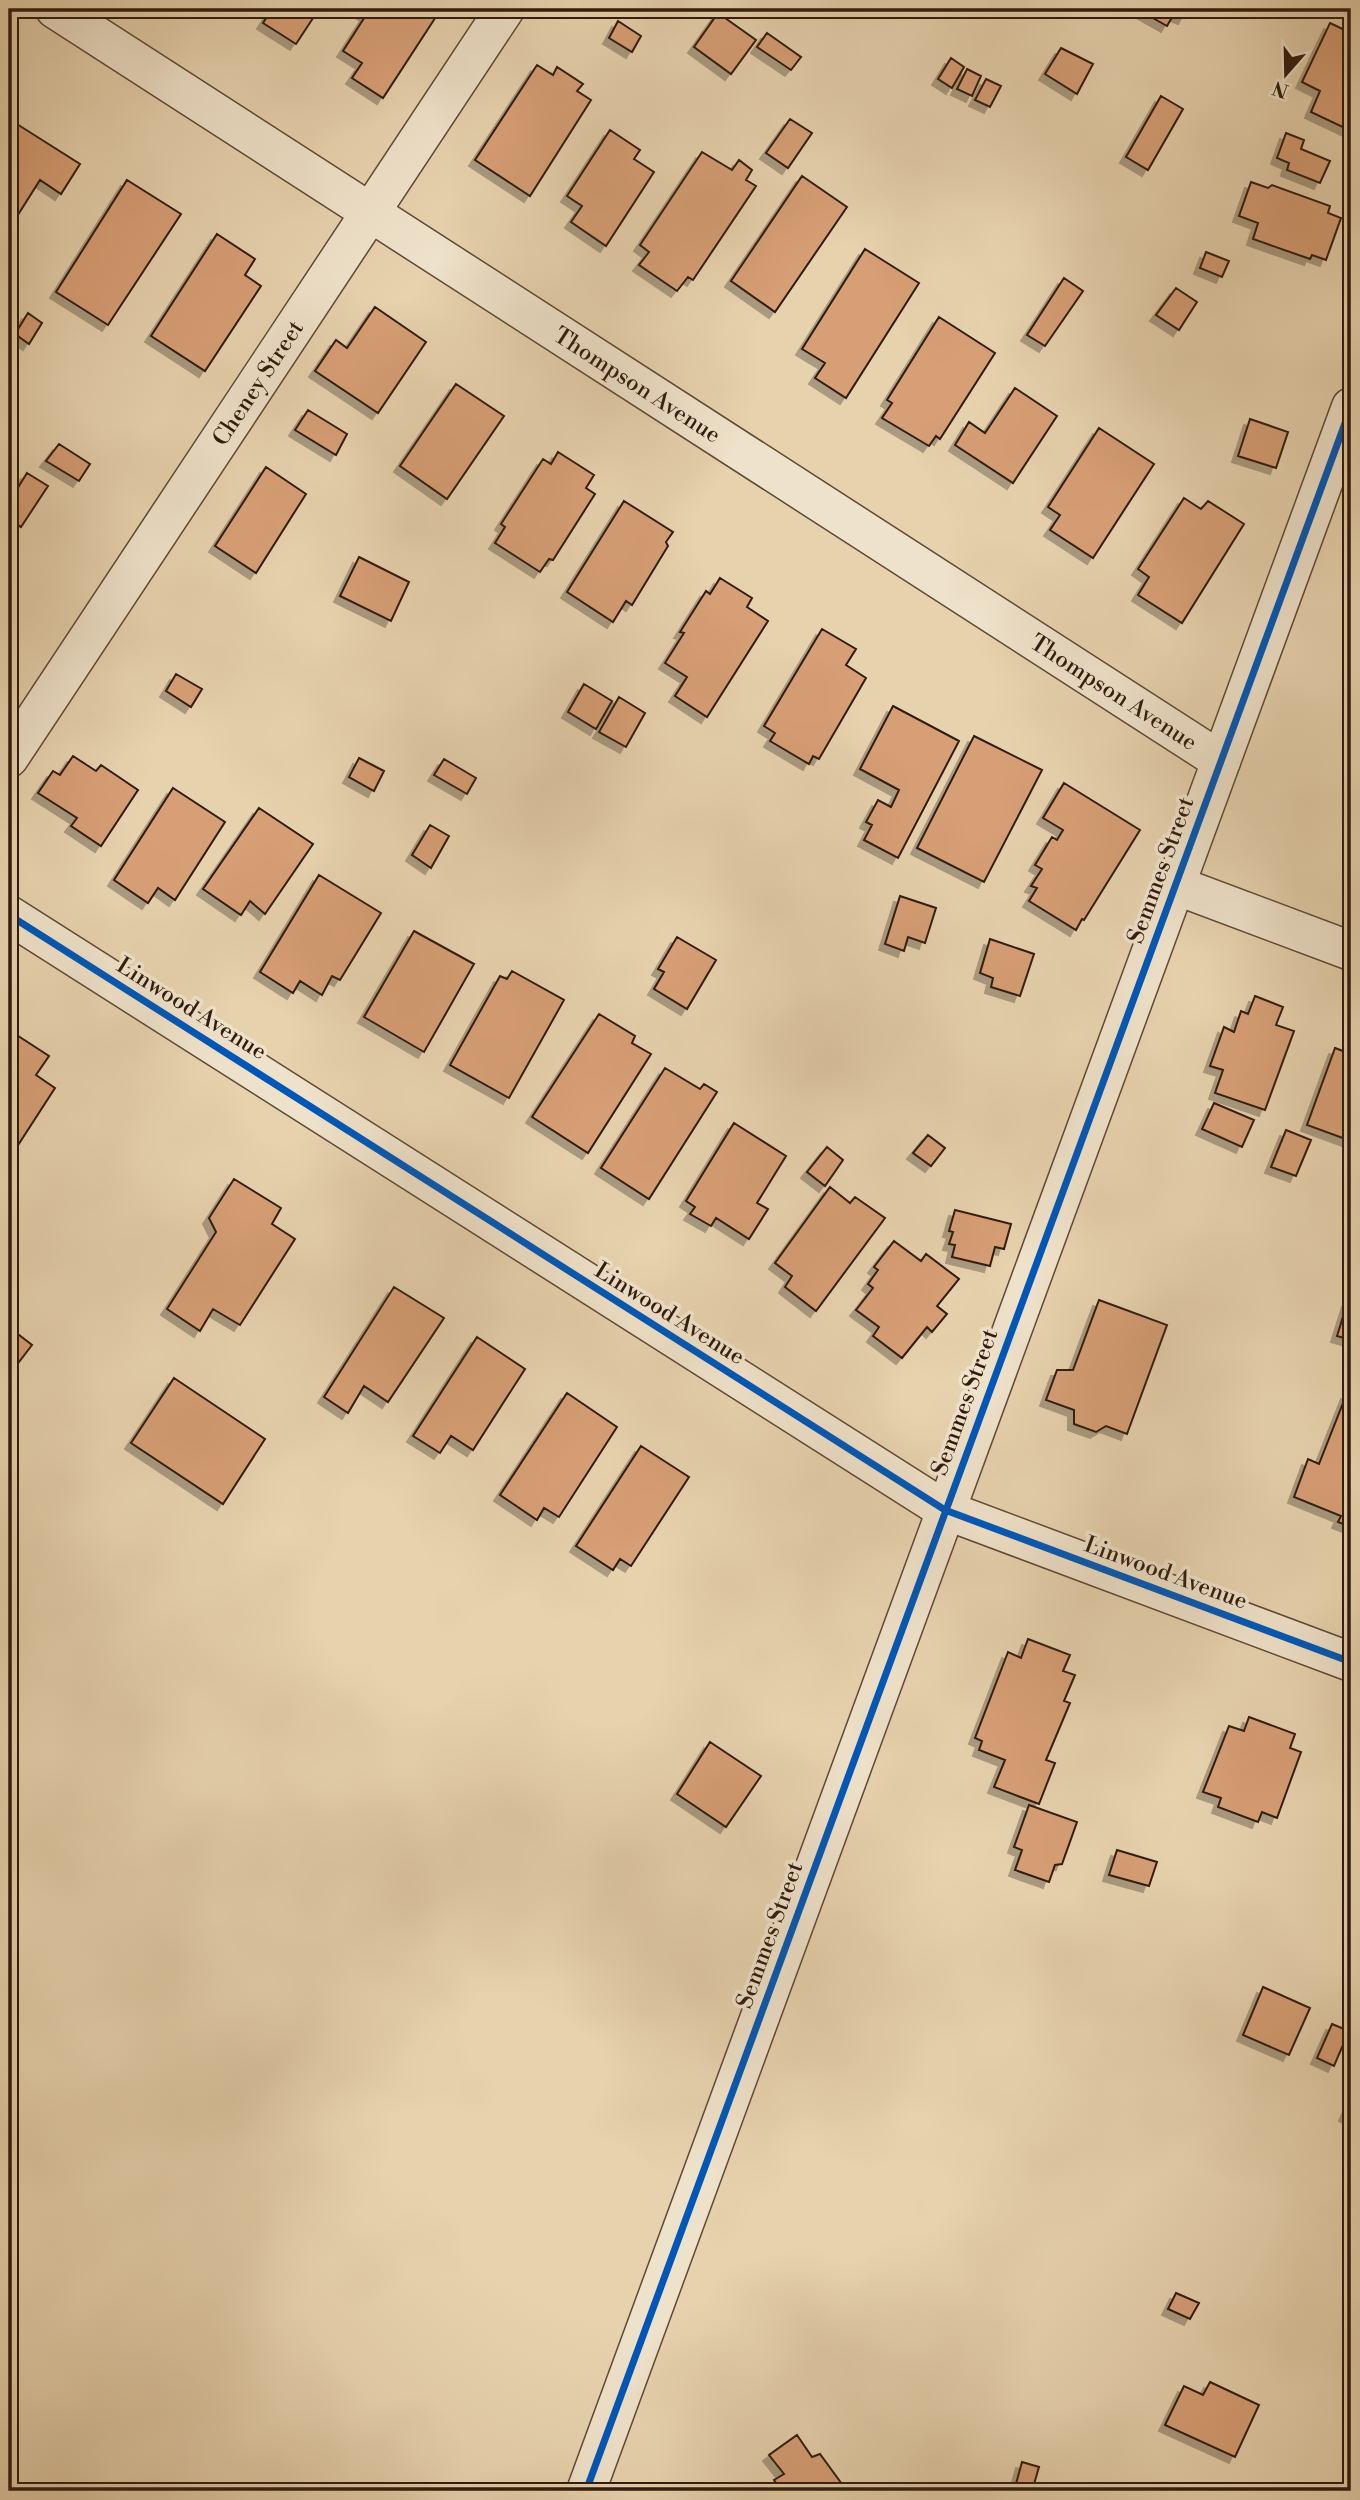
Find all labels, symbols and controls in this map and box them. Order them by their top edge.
north arrow [1252,38,1322,108]
text: N [1269,75,1292,103]
street label: Cheney Street [207,315,310,451]
street label: Thompson Avenue [548,321,726,450]
street label: Thompson Avenue [1025,629,1202,757]
street label: Semmes Street [1121,793,1200,947]
street label: Linwood Avenue [111,952,272,1066]
street label: Linwood Avenue [589,1257,750,1371]
street label: Semmes Street [925,1325,1004,1479]
street label: Linwood Avenue [1080,1530,1251,1615]
street label: Semmes Street [730,1858,809,2012]

